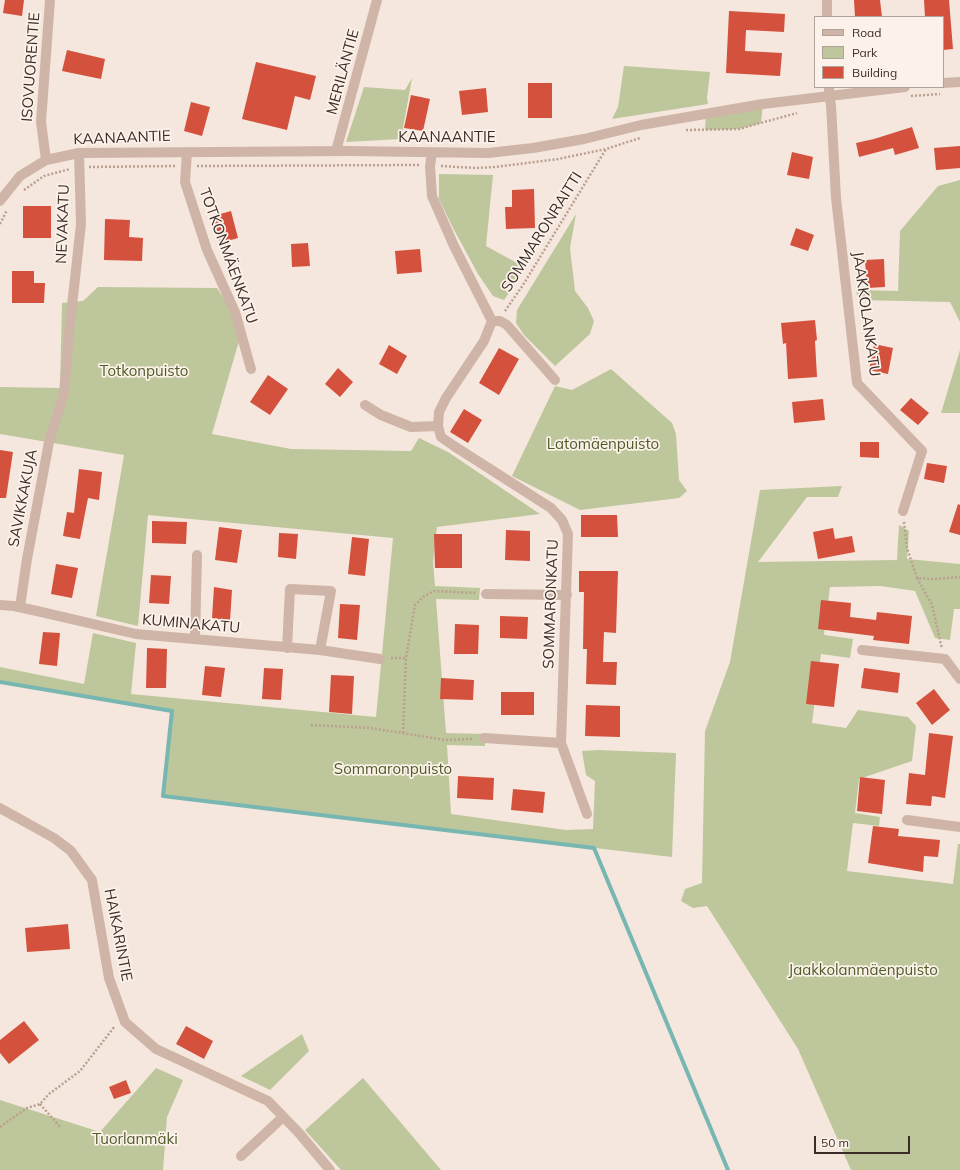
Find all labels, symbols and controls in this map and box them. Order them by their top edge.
street label: ISOVUORENTIE [18,12,44,122]
legend [814,16,944,88]
text: Road [852,25,881,40]
street label: MERILÄNTIE [323,27,363,117]
text: Park [852,45,877,60]
text: Building [852,65,897,80]
street label: KAANAANTIE [73,127,171,149]
street label: KAANAANTIE [398,128,496,146]
street label: SOMMARONRAITTI [498,169,586,295]
street label: NEVAKATU [53,184,73,264]
street label: TOTKONMÄENKATU [195,186,261,326]
street label: JAAKKOLANKATU [848,250,884,378]
park label: Totkonpuisto [100,362,188,380]
park label: Latomäenpuisto [547,435,659,453]
street label: SAVIKKAKUJA [5,448,41,548]
street label: SOMMARONKATU [540,539,562,669]
street label: KUMINAKATU [141,611,241,637]
park label: Sommaronpuisto [334,760,452,778]
street label: HAIKARINTIE [100,887,136,983]
park label: Jaakkolanmäenpuisto [788,961,938,979]
scale bar [816,1128,912,1154]
park label: Tuorlanmäki [92,1130,178,1148]
text: 50 m [821,1135,849,1150]

